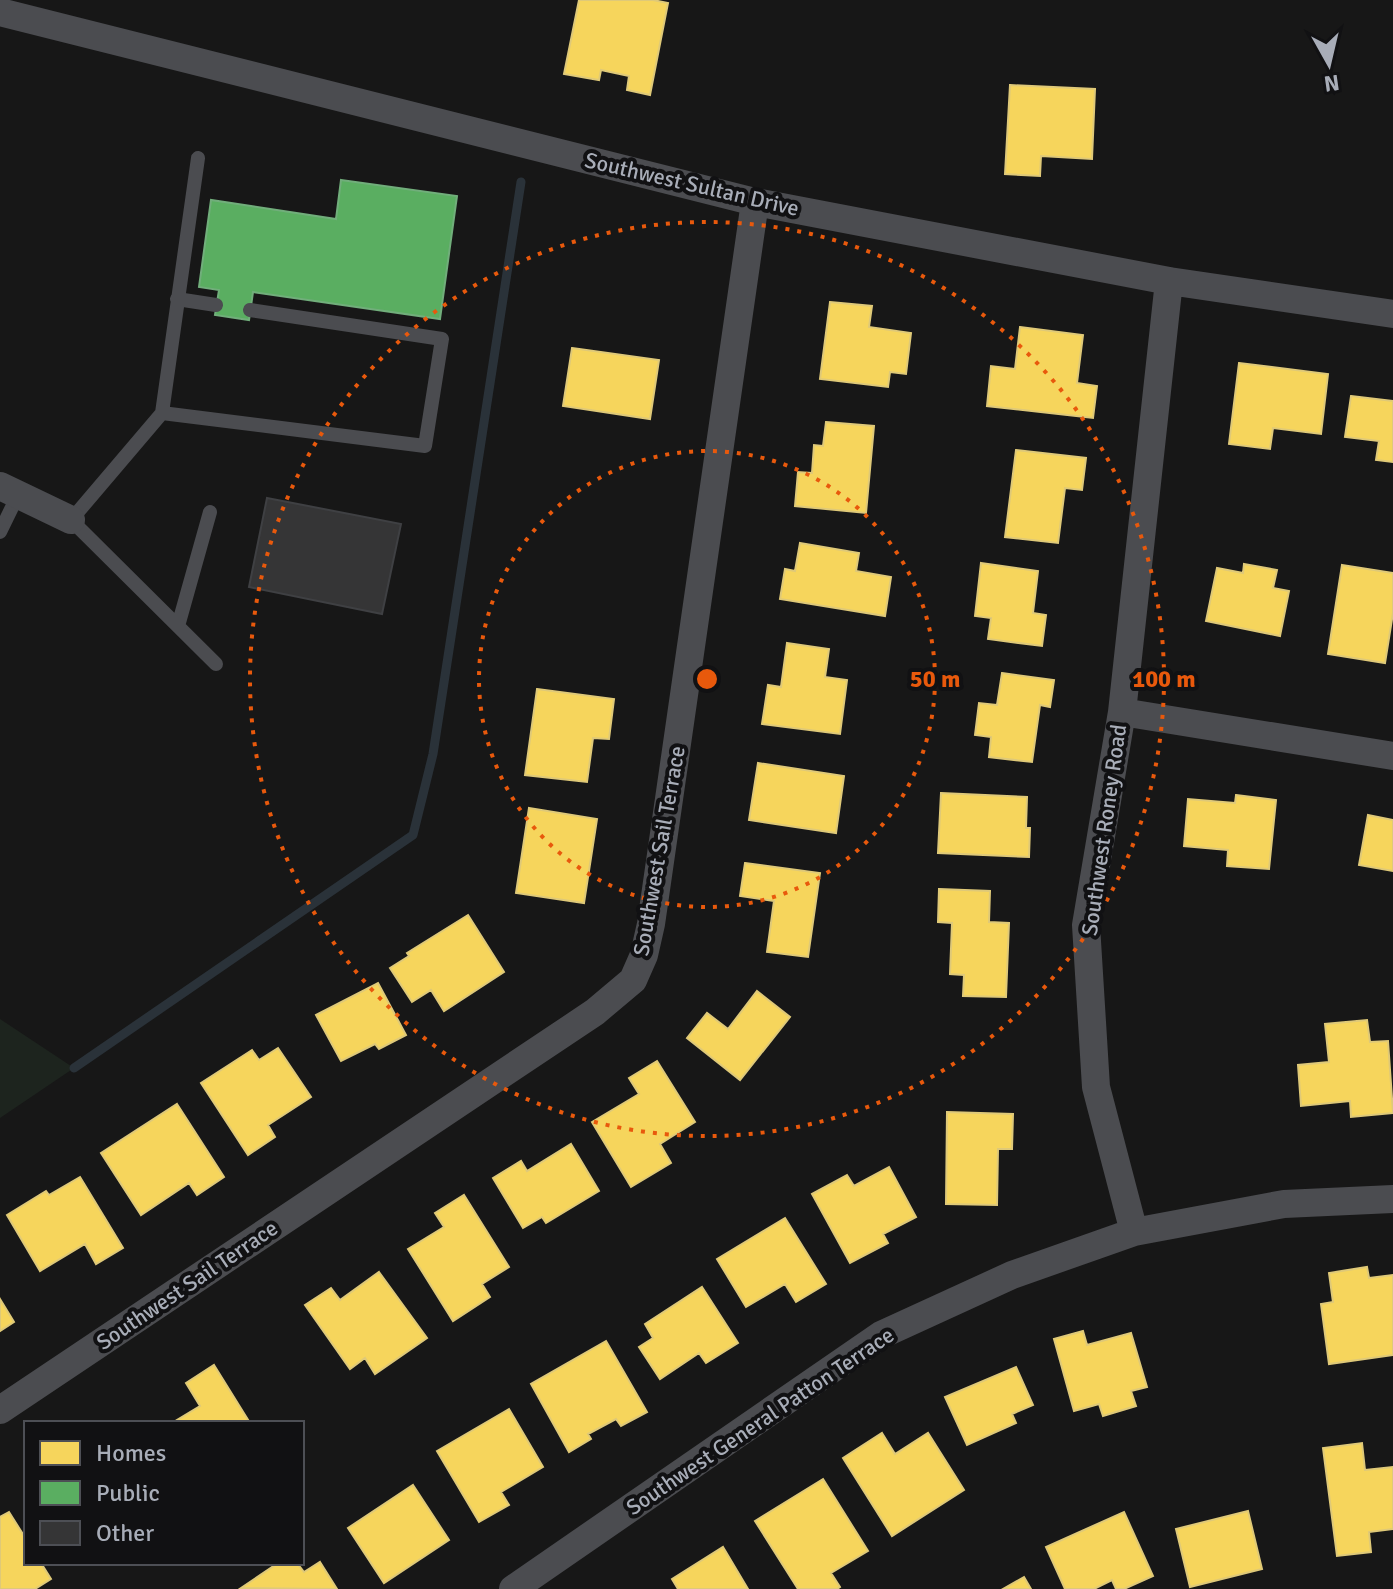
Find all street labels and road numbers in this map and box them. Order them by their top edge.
street label: Southwest Sultan Drive [582,146,802,222]
street label: Southwest Roney Road [1076,723,1132,937]
street label: Southwest Sail Terrace [627,744,691,958]
street label: Southwest Sail Terrace [91,1214,283,1356]
street label: Southwest General Patton Terrace [621,1321,899,1521]

